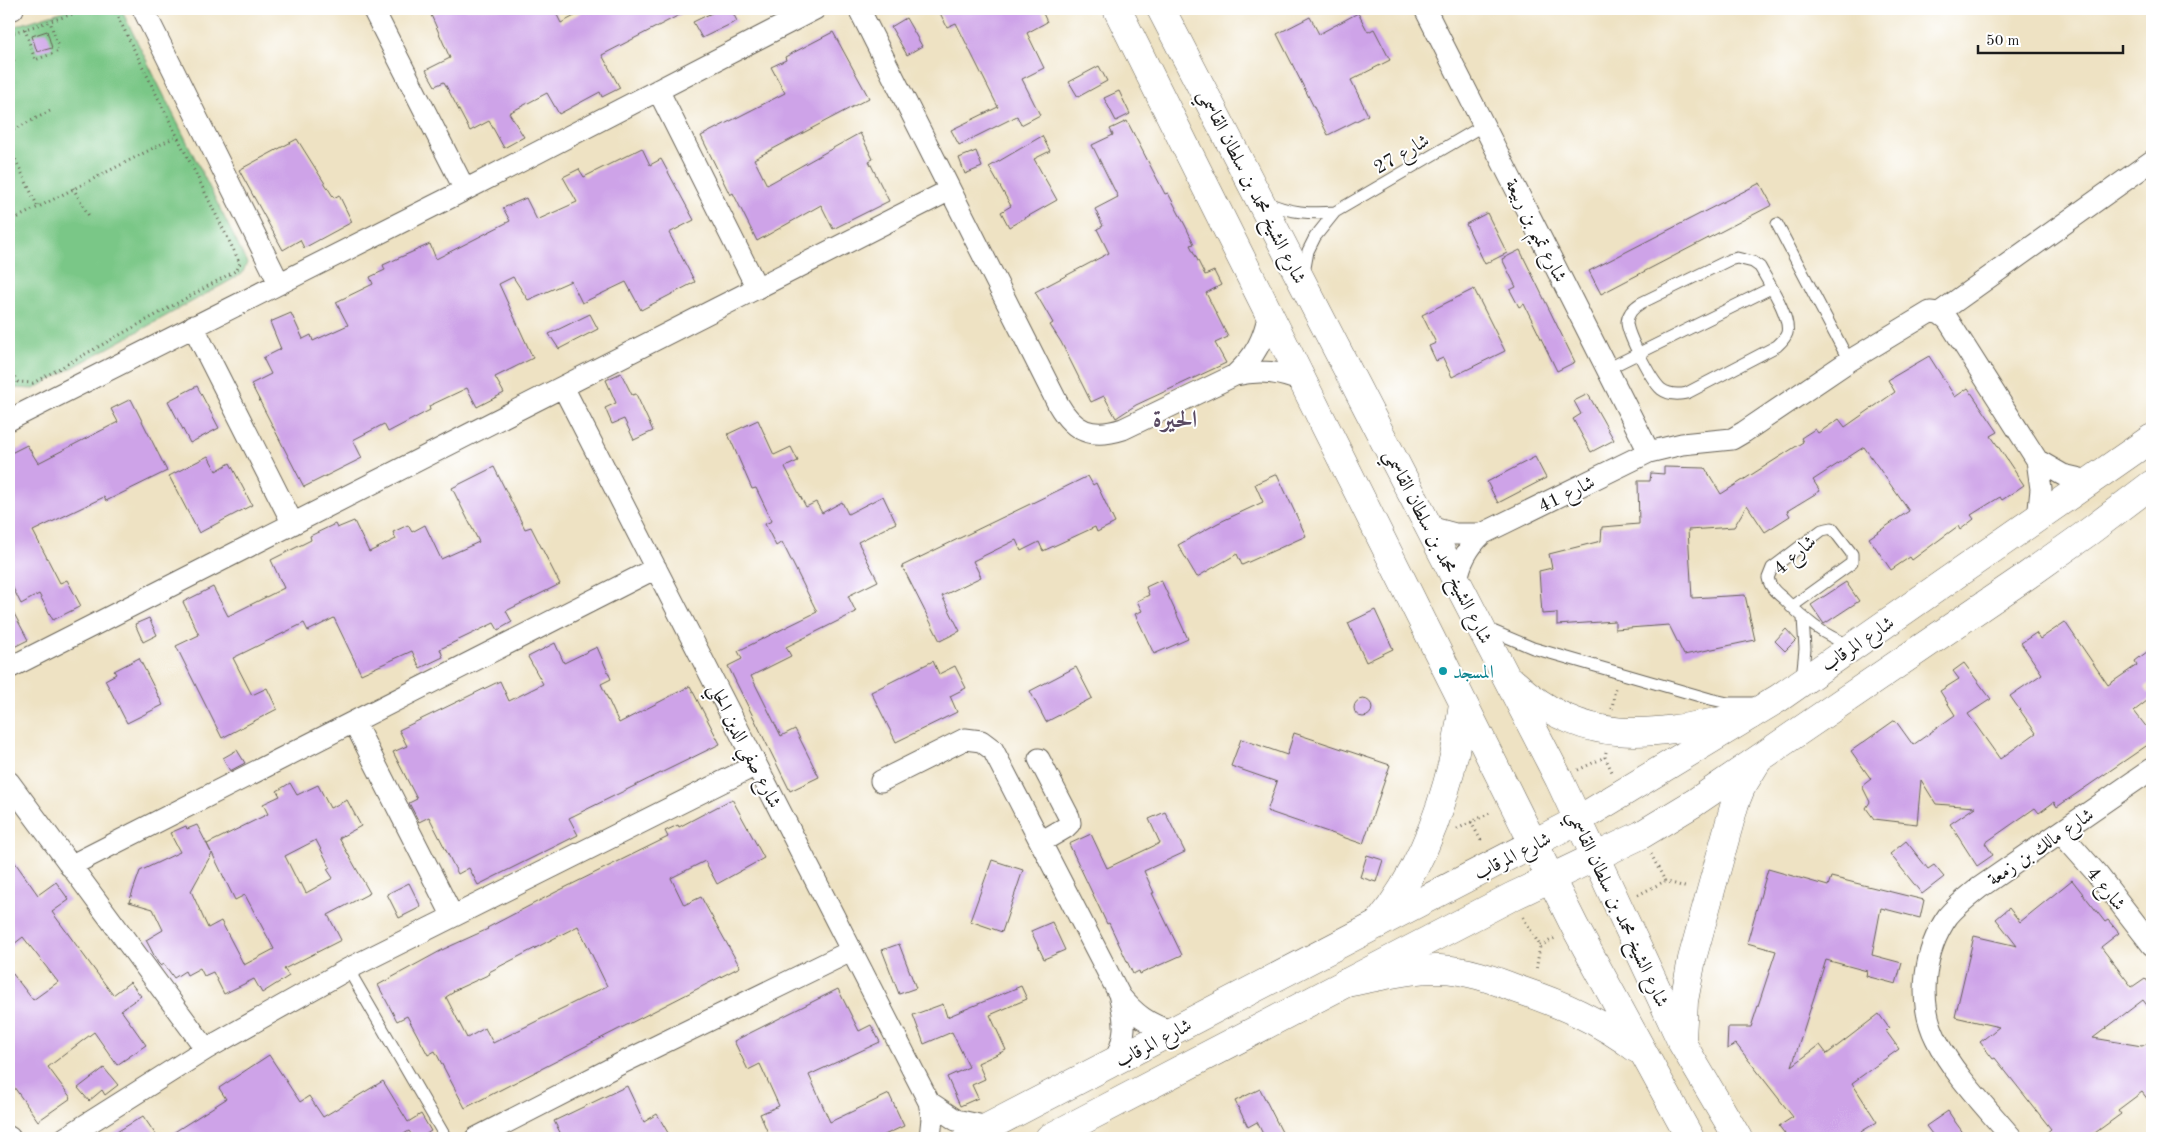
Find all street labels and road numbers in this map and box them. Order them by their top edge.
street label: شارع الشيخ محمد بن سلطان القاسمي [1187,87,1308,290]
street label: شارع 27 [1371,132,1435,182]
street label: شارع تميم بن ربيعة [1493,176,1569,290]
street label: شارع الشيخ محمد بن سلطان القاسمي [1373,447,1494,650]
street label: شارع 41 [1536,473,1600,521]
street label: شارع 4 [1771,533,1823,582]
street label: شارع المرقاب [1819,614,1900,680]
street label: شارع صفي الدين الحلي [698,681,783,815]
street label: شارع مالك بن زمعة [1985,806,2100,894]
street label: شارع الشيخ محمد بن سلطان القاسمي [1556,808,1671,1014]
street label: شارع المرقاب [1472,830,1556,888]
street label: شارع 4 [2079,864,2128,917]
street label: شارع المرقاب [1113,1016,1197,1076]

